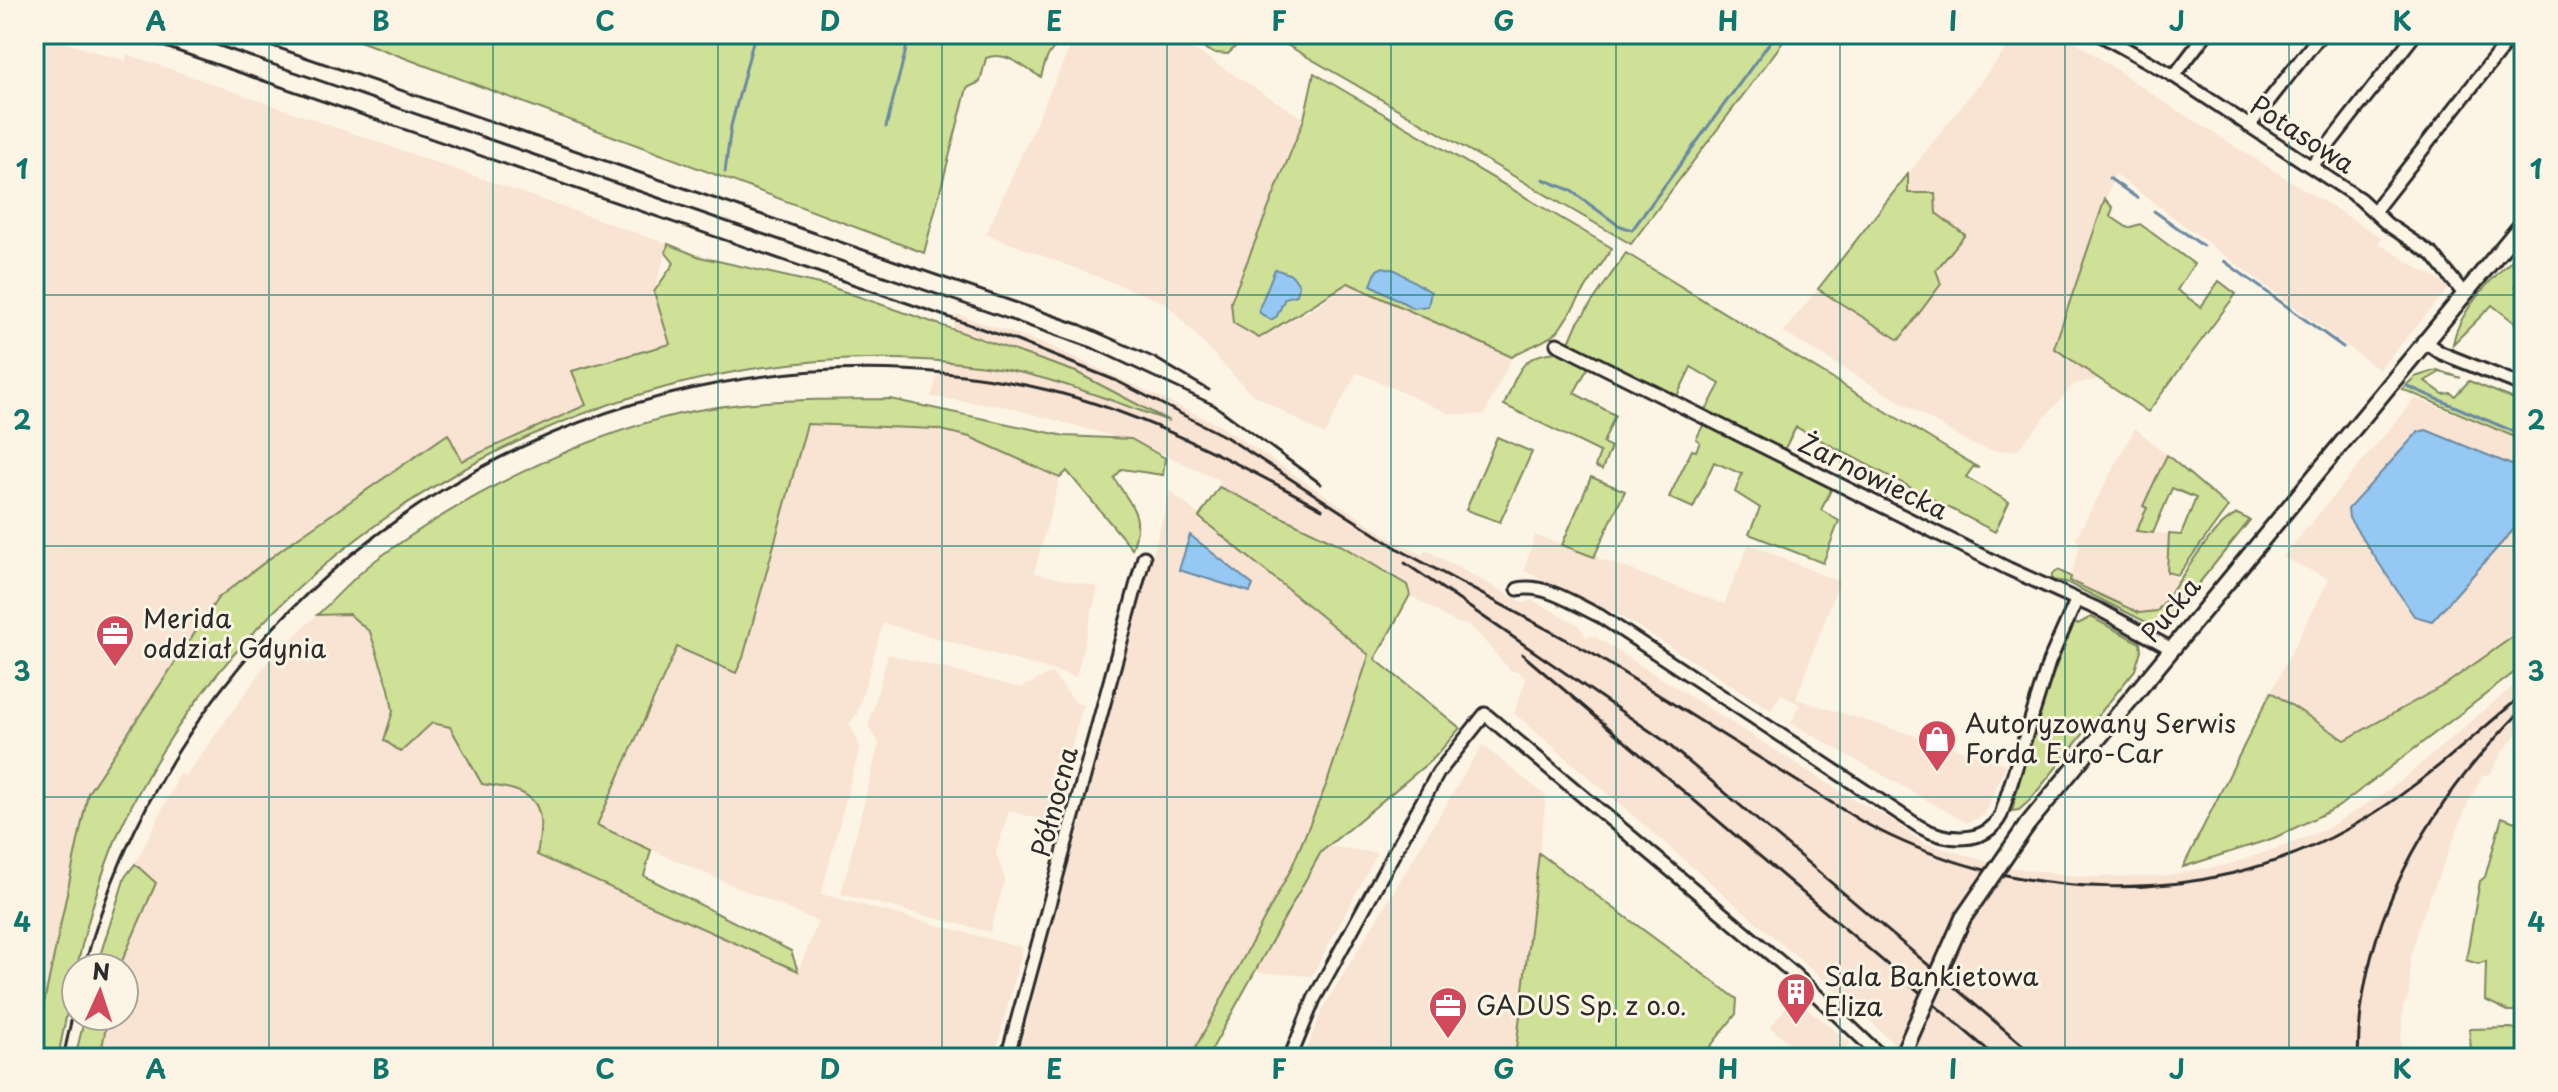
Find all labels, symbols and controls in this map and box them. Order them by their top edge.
text: A [146,1,166,40]
text: B [372,1,390,40]
text: C [595,1,615,40]
text: D [820,1,840,40]
text: E [1046,1,1062,40]
text: F [1271,1,1287,40]
text: G [1493,1,1515,40]
text: H [1718,1,1738,40]
text: I [1949,1,1957,40]
text: J [2169,1,2185,40]
text: K [2392,1,2412,40]
street label: Potasowa [2243,85,2364,183]
text: 1 [16,149,28,188]
text: 1 [2530,149,2542,188]
text: 2 [13,400,31,439]
text: 2 [2527,400,2545,439]
street label: Żarnowiecka [1792,423,1956,529]
street label: Pucka [2131,567,2210,650]
place label: Merida oddział Gdynia [143,598,326,667]
office icon: Merida oddział Gdynia [94,613,136,668]
text: 3 [13,651,31,690]
text: 3 [2527,651,2545,690]
place label: Autoryzowany Serwis Forda Euro-Car [1965,703,2236,772]
shop icon: Autoryzowany Serwis Forda Euro-Car [1916,718,1958,773]
street label: Północna [1020,741,1087,861]
text: 4 [13,902,31,941]
text: 4 [2527,902,2545,941]
north arrow [60,952,140,1032]
text: N [92,954,111,987]
place label: Sala Bankietowa Eliza [1824,956,2039,1025]
building icon: Sala Bankietowa Eliza [1775,971,1817,1026]
office icon: GADUS Sp. z o.o. [1427,985,1469,1040]
place label: GADUS Sp. z o.o. [1476,985,1687,1024]
text: A [146,1049,166,1088]
text: B [372,1049,390,1088]
text: C [595,1049,615,1088]
text: D [820,1049,840,1088]
text: E [1046,1049,1062,1088]
text: F [1271,1049,1287,1088]
text: G [1493,1049,1515,1088]
text: H [1718,1049,1738,1088]
text: I [1949,1049,1957,1088]
text: J [2169,1049,2185,1088]
text: K [2392,1049,2412,1088]

